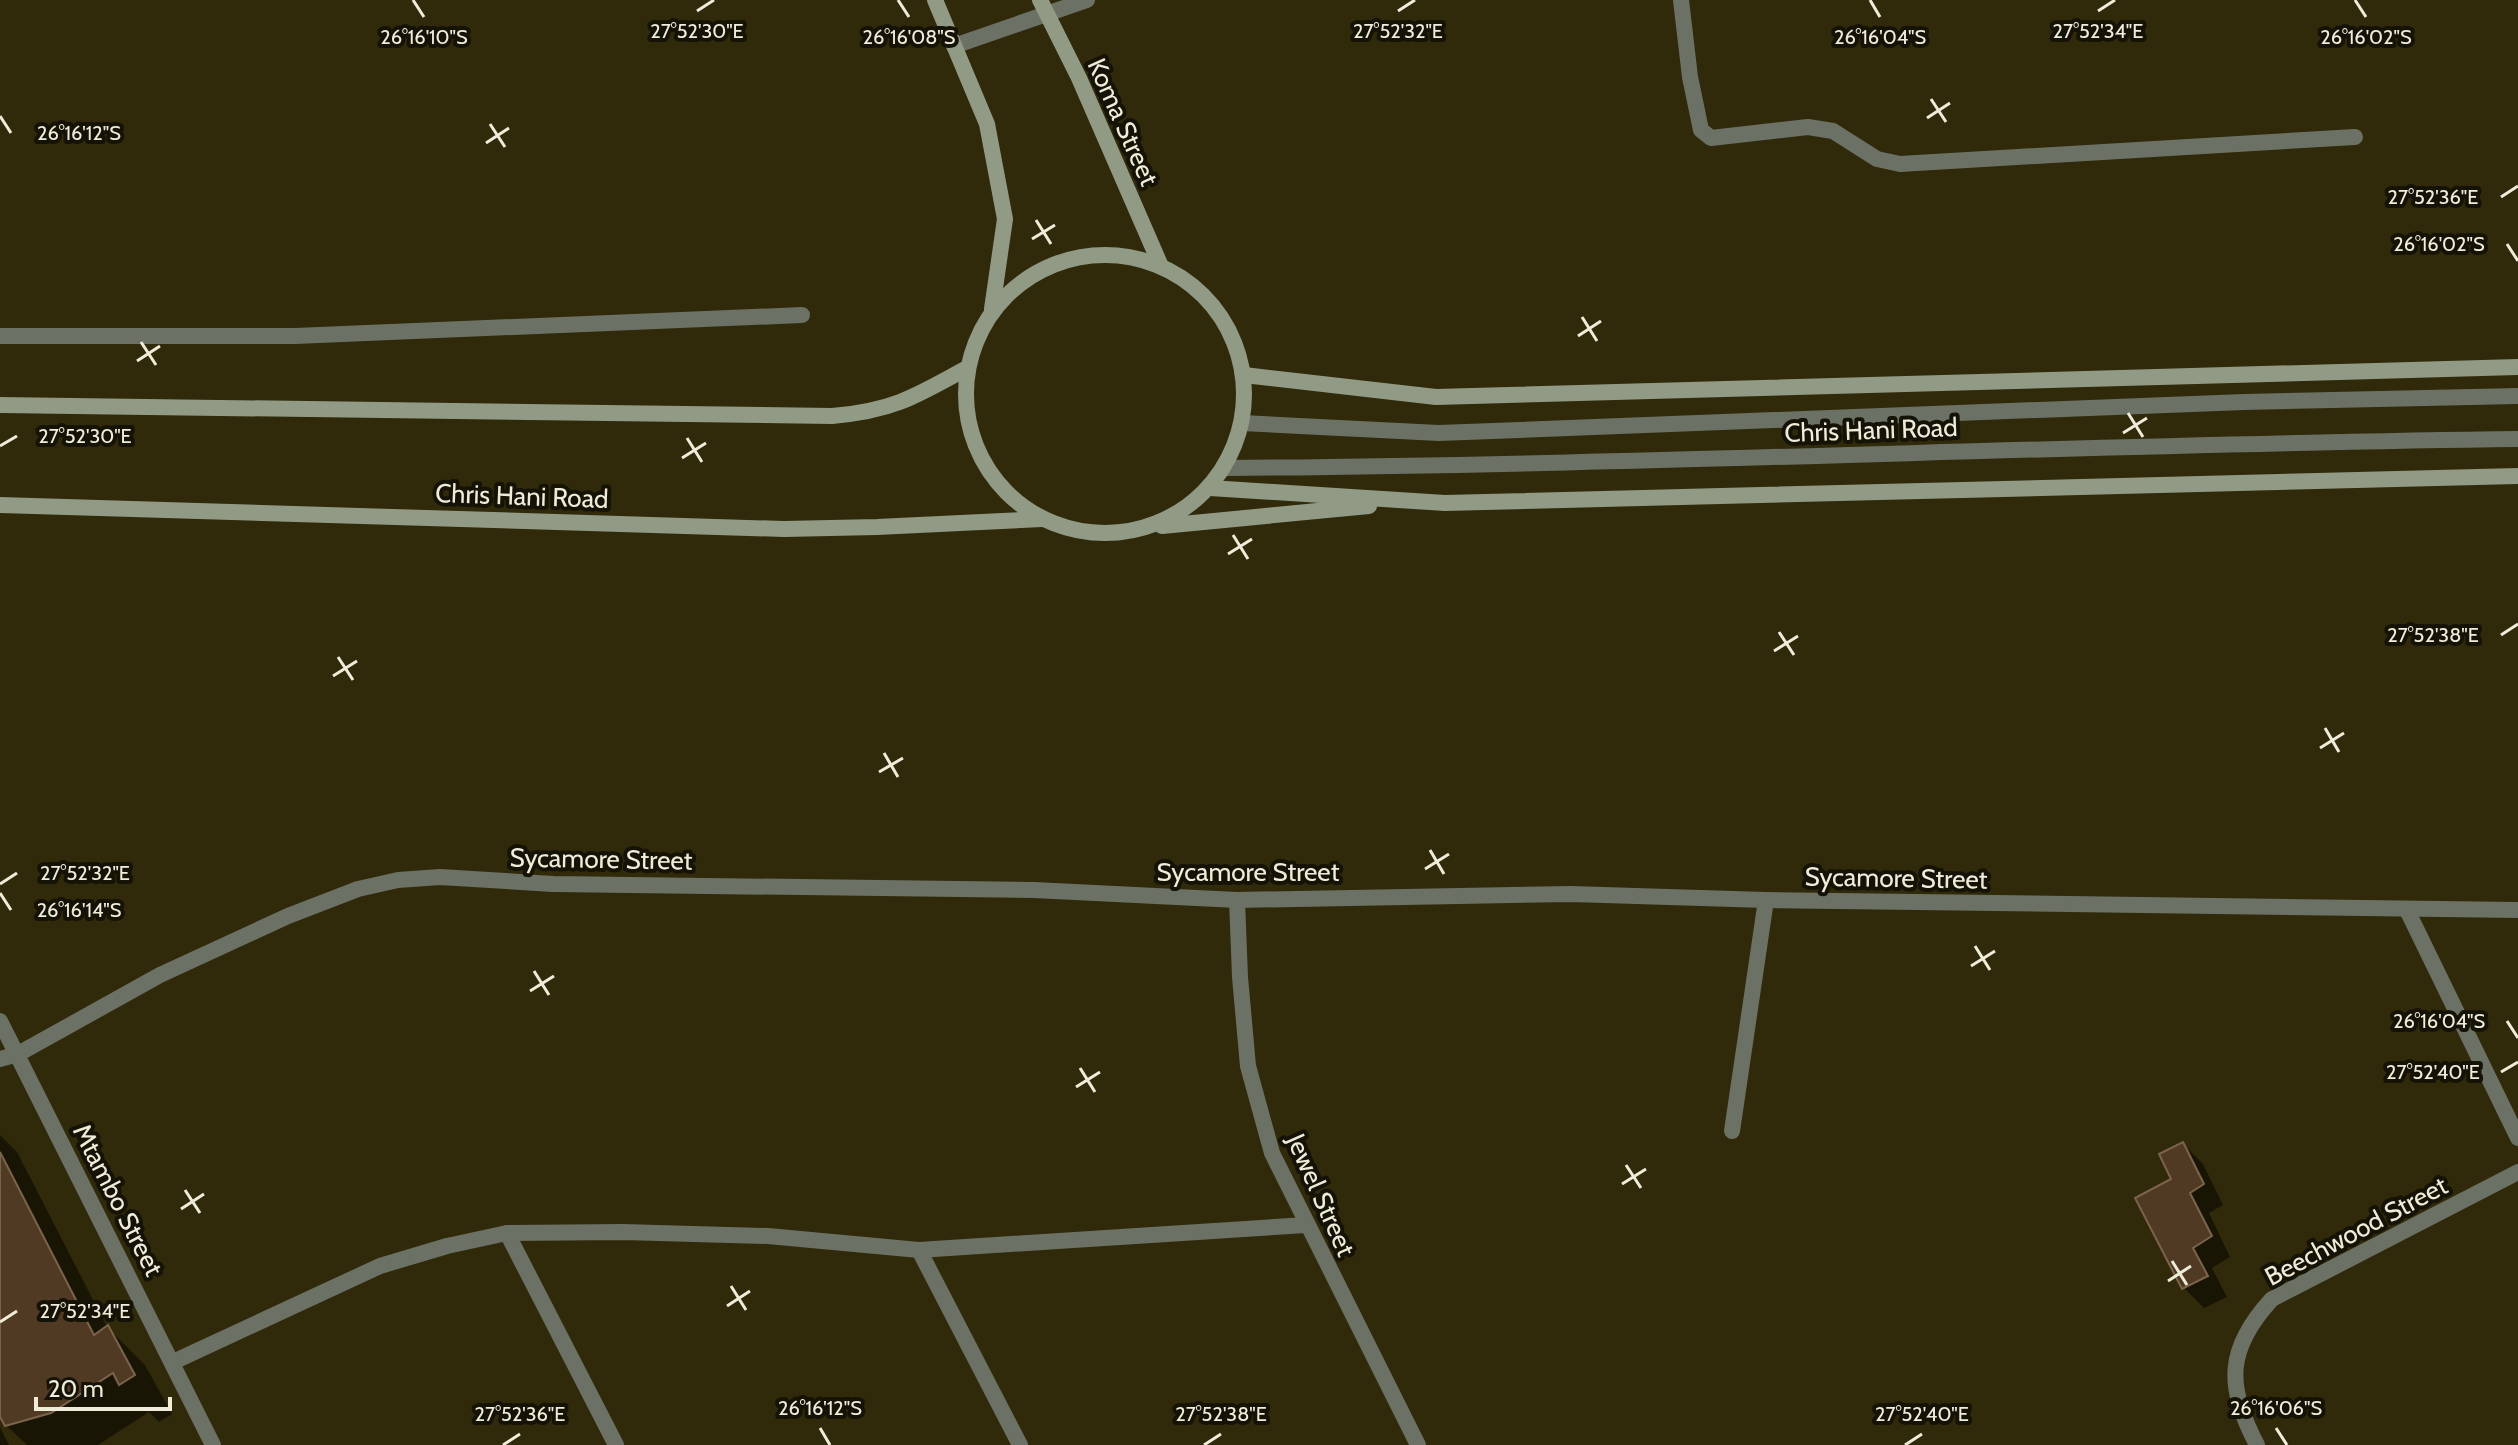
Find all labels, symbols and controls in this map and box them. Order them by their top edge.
text: 27°52'30"E [650,19,744,43]
text: 27°52'32"E [1353,19,1443,43]
text: 27°52'34"E [2053,19,2143,43]
text: 26°16'10"S [380,25,468,49]
text: 26°16'08"S [863,25,956,49]
text: 26°16'04"S [1834,25,1926,49]
text: 26°16'02"S [2320,25,2412,49]
street label: Koma Street [1081,53,1165,191]
text: 26°16'12"S [37,121,121,145]
text: 27°52'36"E [2388,185,2478,209]
text: 26°16'02"S [2393,232,2485,256]
street label: Chris Hani Road [1784,411,1958,449]
text: 27°52'30"E [38,424,132,448]
street label: Chris Hani Road [435,477,609,515]
text: 27°52'38"E [2387,623,2479,647]
street label: Sycamore Street [509,841,693,877]
street label: Sycamore Street [1157,856,1340,888]
street label: Sycamore Street [1804,860,1988,896]
text: 27°52'32"E [40,861,130,885]
text: 26°16'14"S [37,898,122,922]
text: 26°16'04"S [2393,1009,2485,1033]
text: 27°52'40"E [2386,1060,2480,1084]
street label: Mtambo Street [66,1119,170,1281]
street label: Jewel Street [1279,1128,1362,1261]
street label: Beechwood Street [2259,1169,2453,1293]
text: 27°52'34"E [40,1299,130,1323]
scale bar [36,1361,170,1411]
text: 20 m [48,1374,104,1403]
text: 26°16'12"S [778,1396,862,1420]
text: 26°16'06"S [2230,1396,2322,1420]
text: 27°52'36"E [475,1402,565,1426]
text: 27°52'38"E [1175,1402,1267,1426]
text: 27°52'40"E [1875,1402,1969,1426]

